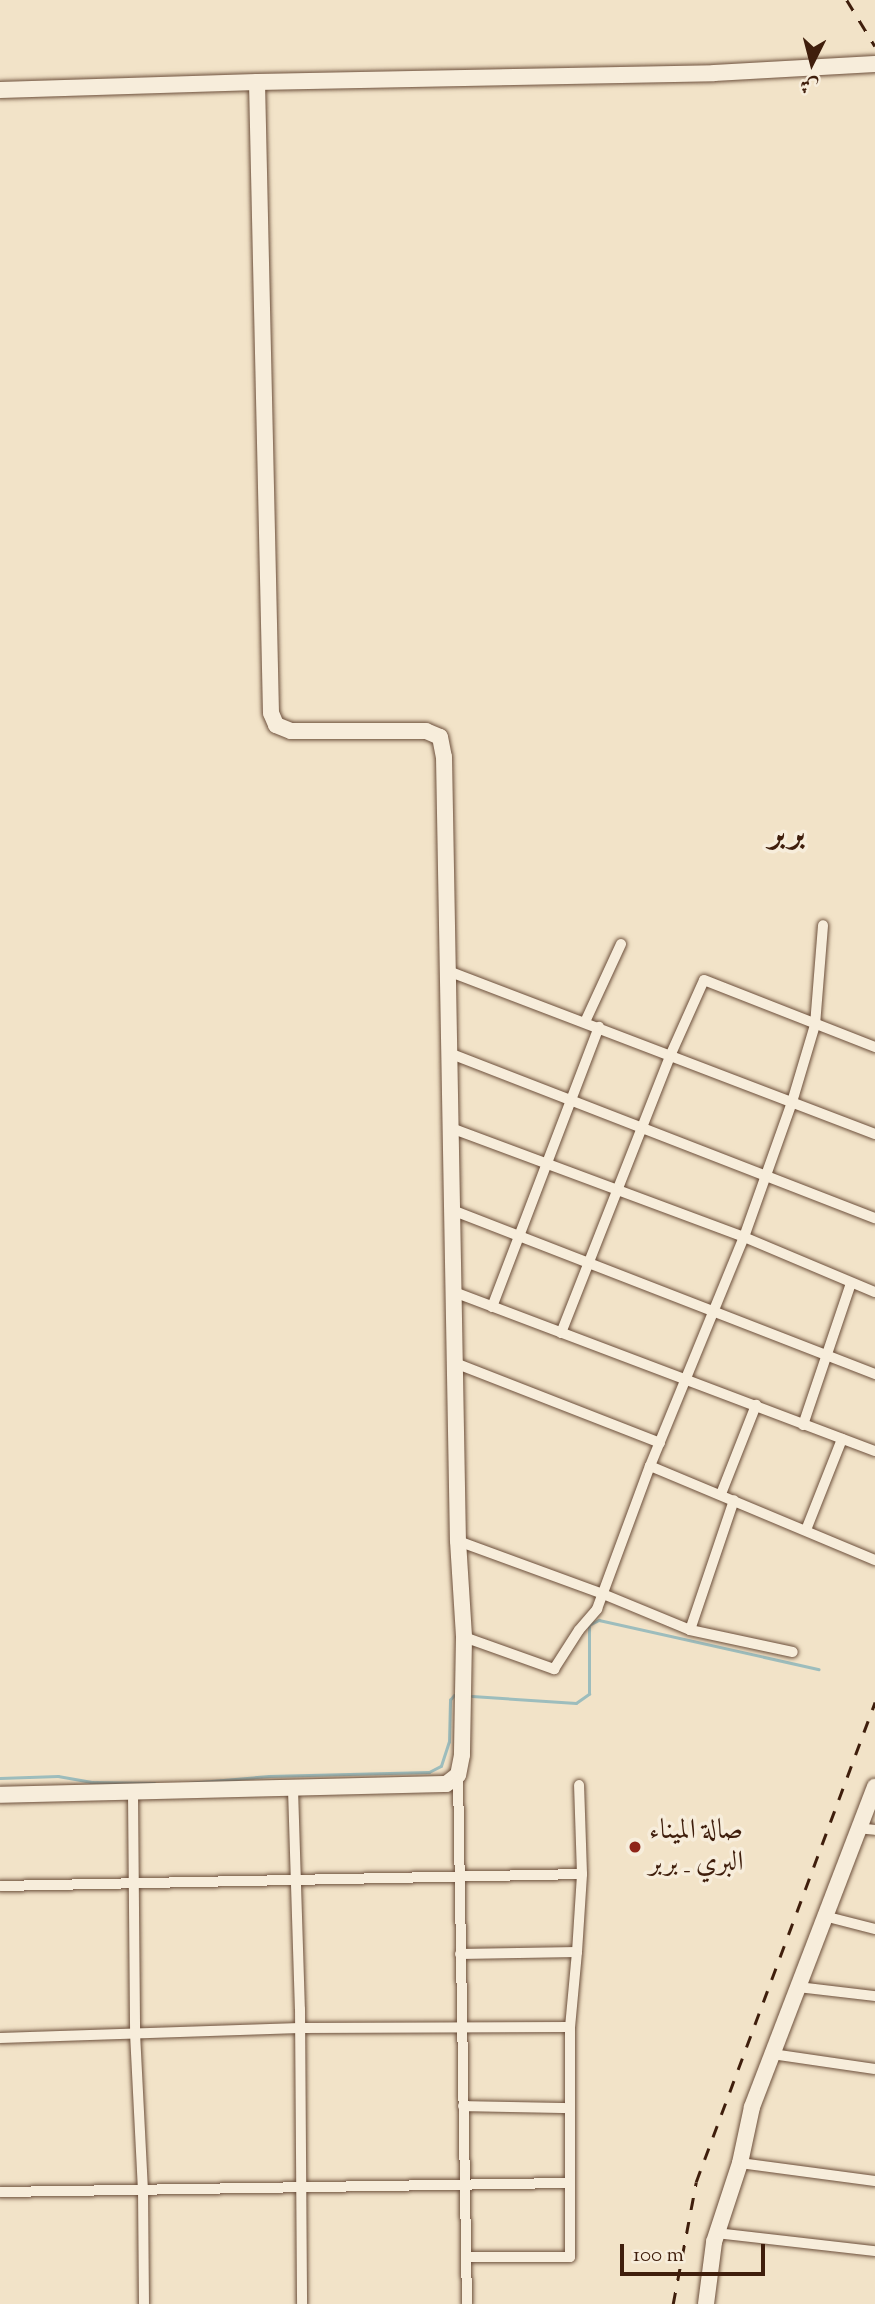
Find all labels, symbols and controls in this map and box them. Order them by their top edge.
north arrow [777,28,847,98]
text: ش [799,70,821,99]
district label: بربر [769,814,805,856]
place label: صالة الميناء البري _ بربر [649,1814,744,1880]
marker: صالة الميناء البري _ بربر [627,1839,643,1855]
scale bar [623,2230,768,2274]
text: 100 m [633,2241,684,2271]

